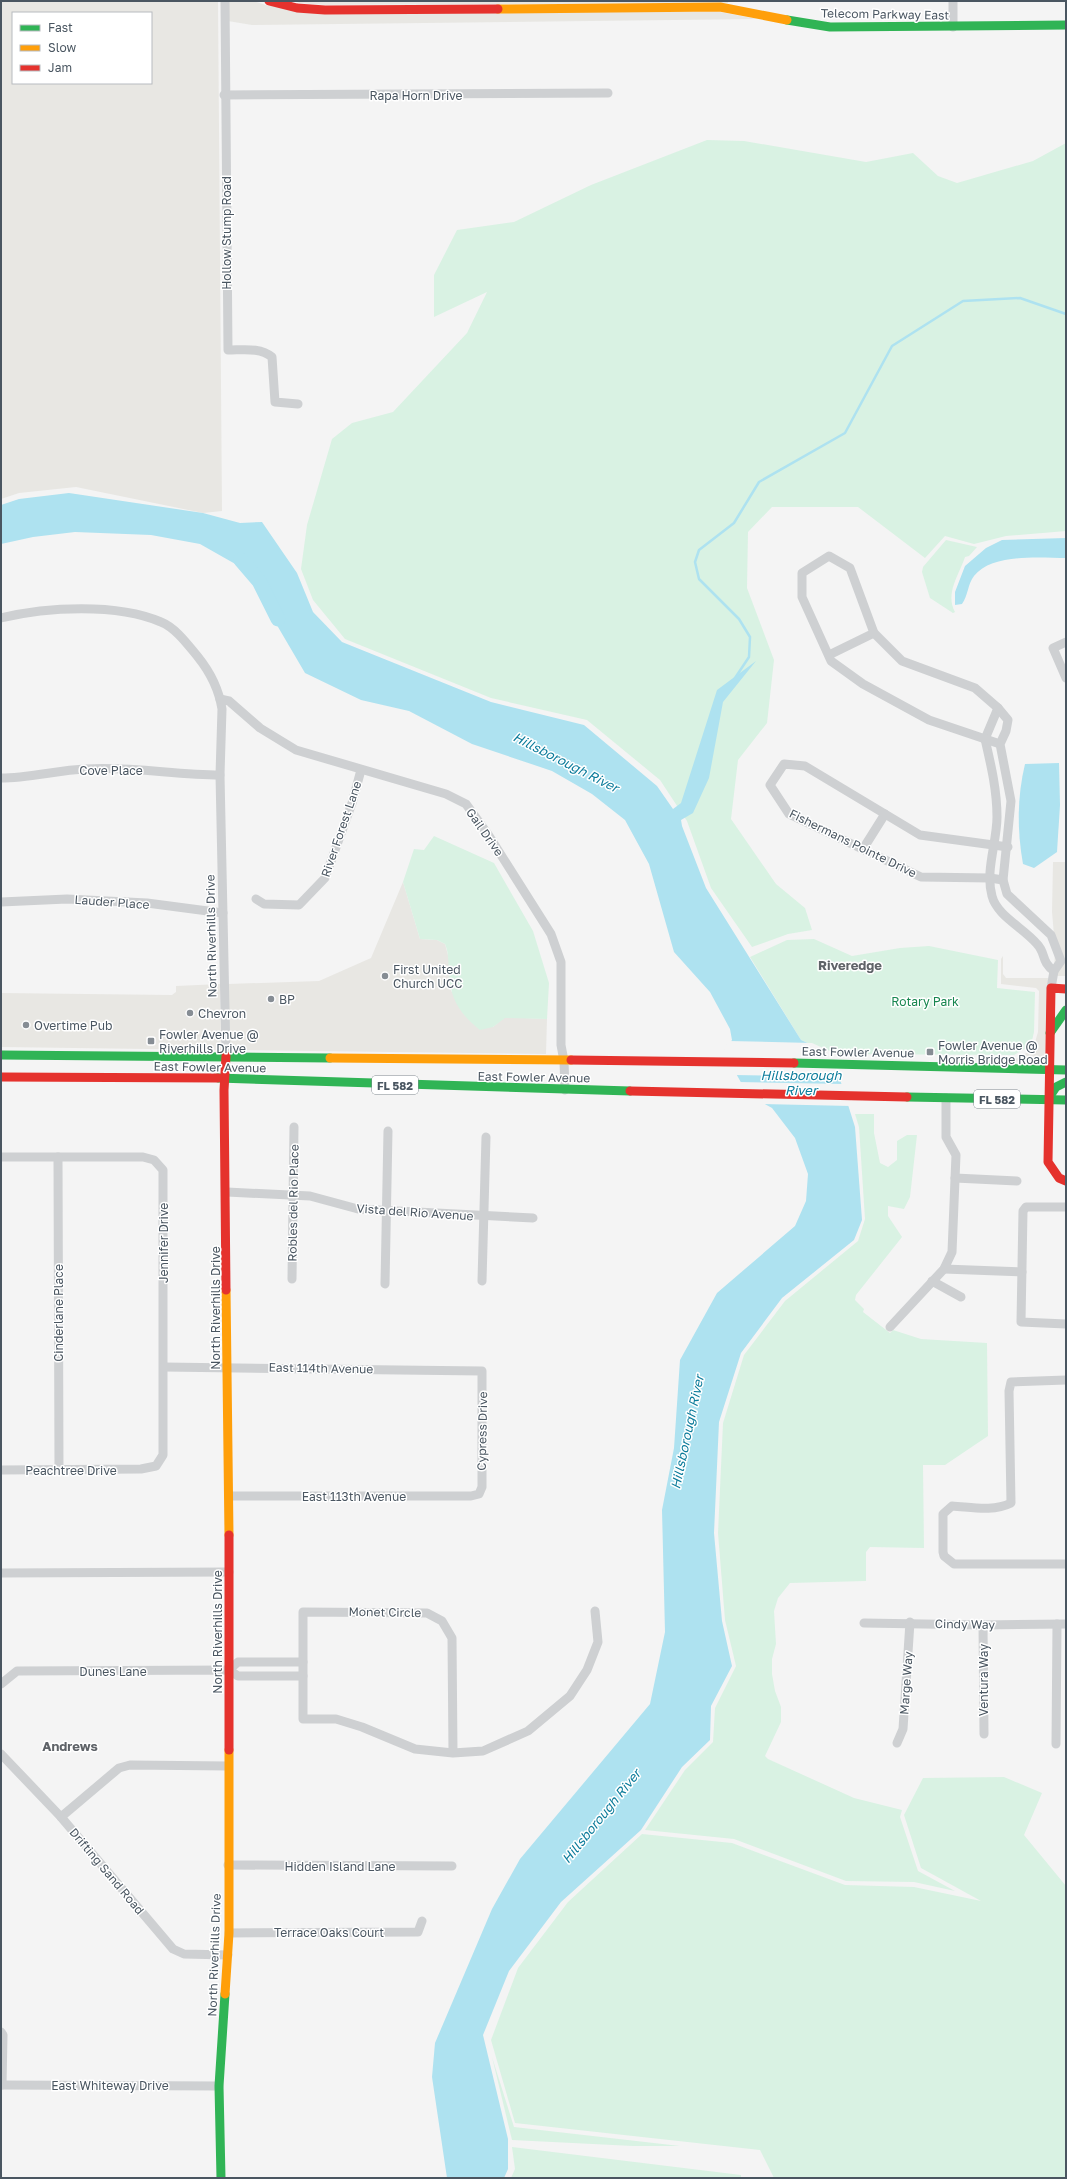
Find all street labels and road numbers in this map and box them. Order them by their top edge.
street label: Telecom Parkway East [821,5,949,23]
street label: Rapa Horn Drive [369,88,463,103]
street label: Hollow Stump Road [219,176,234,290]
street label: Cove Place [79,763,143,778]
street label: River Forest Lane [318,779,364,879]
street label: Gail Drive [463,805,507,859]
street label: Fishermans Pointe Drive [787,806,919,880]
street label: North Riverhills Drive [202,874,220,998]
street label: Lauder Place [74,892,150,912]
street label: East Fowler Avenue [802,1044,914,1060]
street label: East Fowler Avenue [154,1059,266,1075]
street label: East Fowler Avenue [478,1069,590,1085]
road number: FL 582 [372,1076,418,1094]
road number: FL 582 [974,1090,1020,1108]
street label: Robles del Rio Place [284,1144,302,1262]
street label: Vista del Rio Avenue [356,1200,474,1224]
street label: Jennifer Drive [156,1203,171,1283]
street label: North Riverhills Drive [208,1246,223,1370]
street label: Cinderlane Place [51,1264,66,1362]
street label: East 114th Avenue [269,1360,373,1376]
street label: Cypress Drive [474,1391,490,1471]
street label: Peachtree Drive [25,1463,117,1478]
street label: East 113th Avenue [302,1489,406,1504]
street label: North Riverhills Drive [210,1570,225,1694]
street label: Monet Circle [348,1604,422,1620]
street label: Cindy Way [935,1616,995,1632]
street label: Ventura Way [976,1644,991,1716]
street label: Marge Way [896,1651,916,1715]
street label: Dunes Lane [79,1664,147,1679]
street label: Drifting Sand Road [66,1825,148,1917]
street label: Hidden Island Lane [284,1859,396,1874]
street label: North Riverhills Drive [204,1893,224,2017]
street label: Terrace Oaks Court [274,1925,384,1940]
street label: East Whiteway Drive [51,2078,169,2093]

